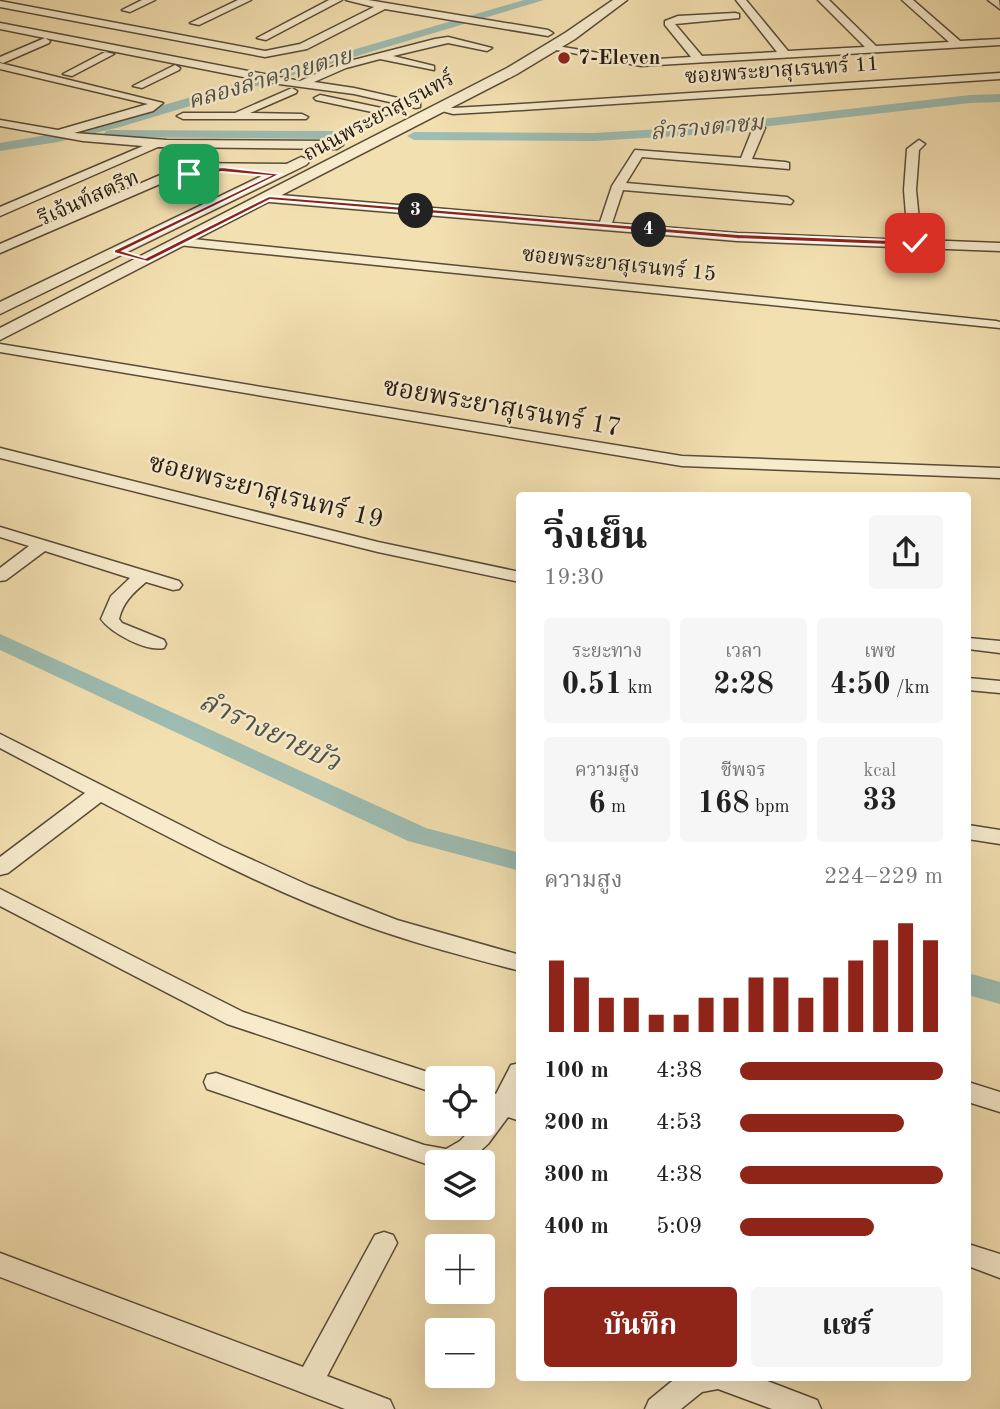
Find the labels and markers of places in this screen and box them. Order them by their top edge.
place label: 7-Eleven [578,48,660,69]
marker: 7-Eleven [556,50,572,66]
pin [159,144,219,204]
pin: 3 [398,194,434,228]
pin: 4 [632,212,666,247]
pin [885,213,945,273]

